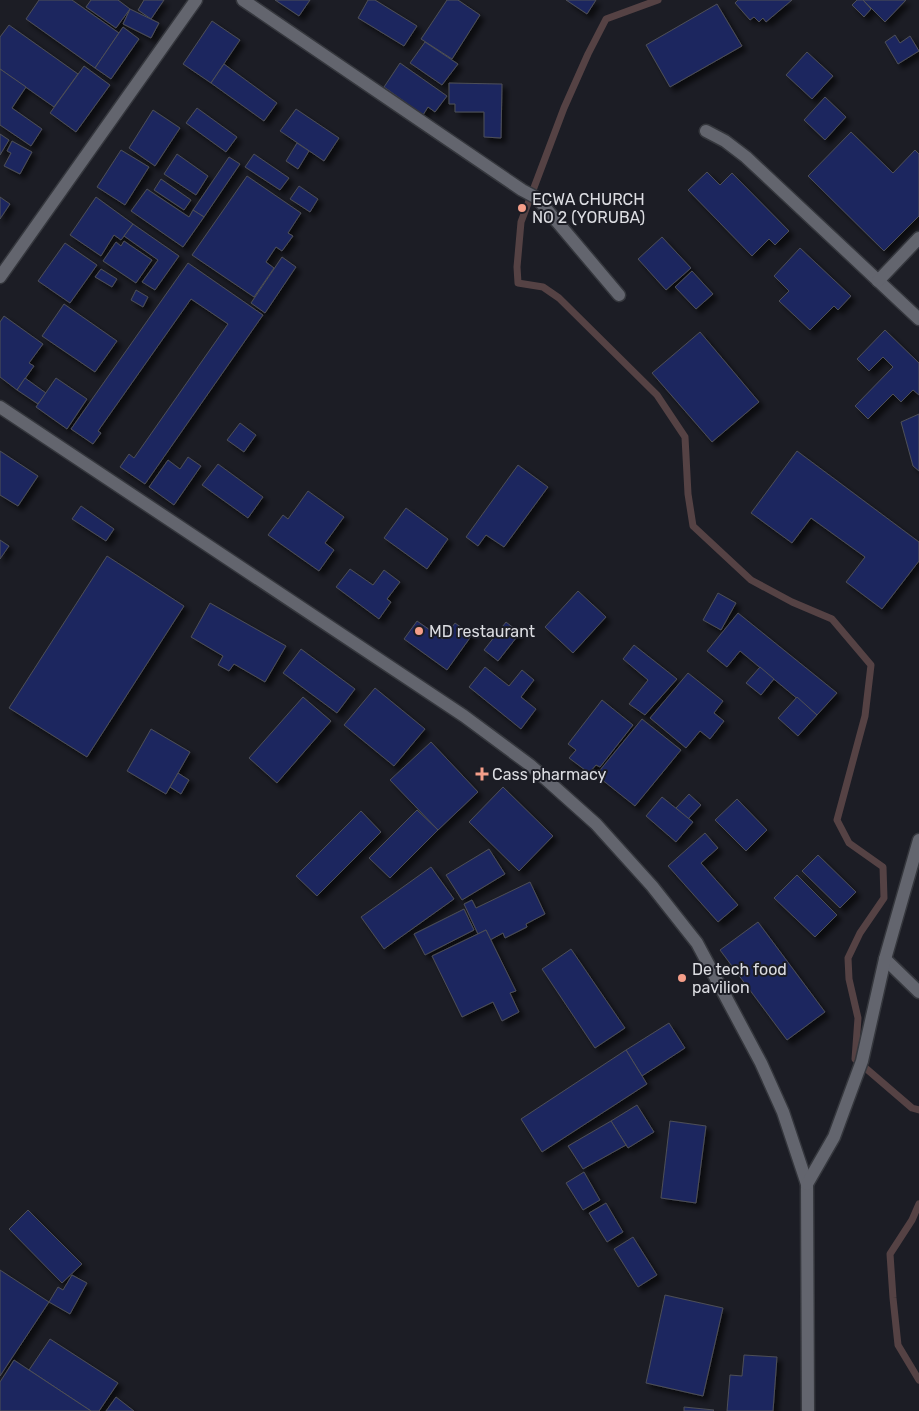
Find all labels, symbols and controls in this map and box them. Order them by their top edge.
place label: ECWA CHURCH NO 2 (YORUBA) [532,190,645,227]
marker: ECWA CHURCH NO 2 (YORUBA) [516,202,528,214]
place label: MD restaurant [429,622,535,641]
marker: MD restaurant [413,625,425,637]
place label: Cass pharmacy [492,765,607,784]
marker: Cass pharmacy [476,768,488,780]
place label: De tech food pavilion [692,960,787,997]
marker: De tech food pavilion [676,972,688,984]

